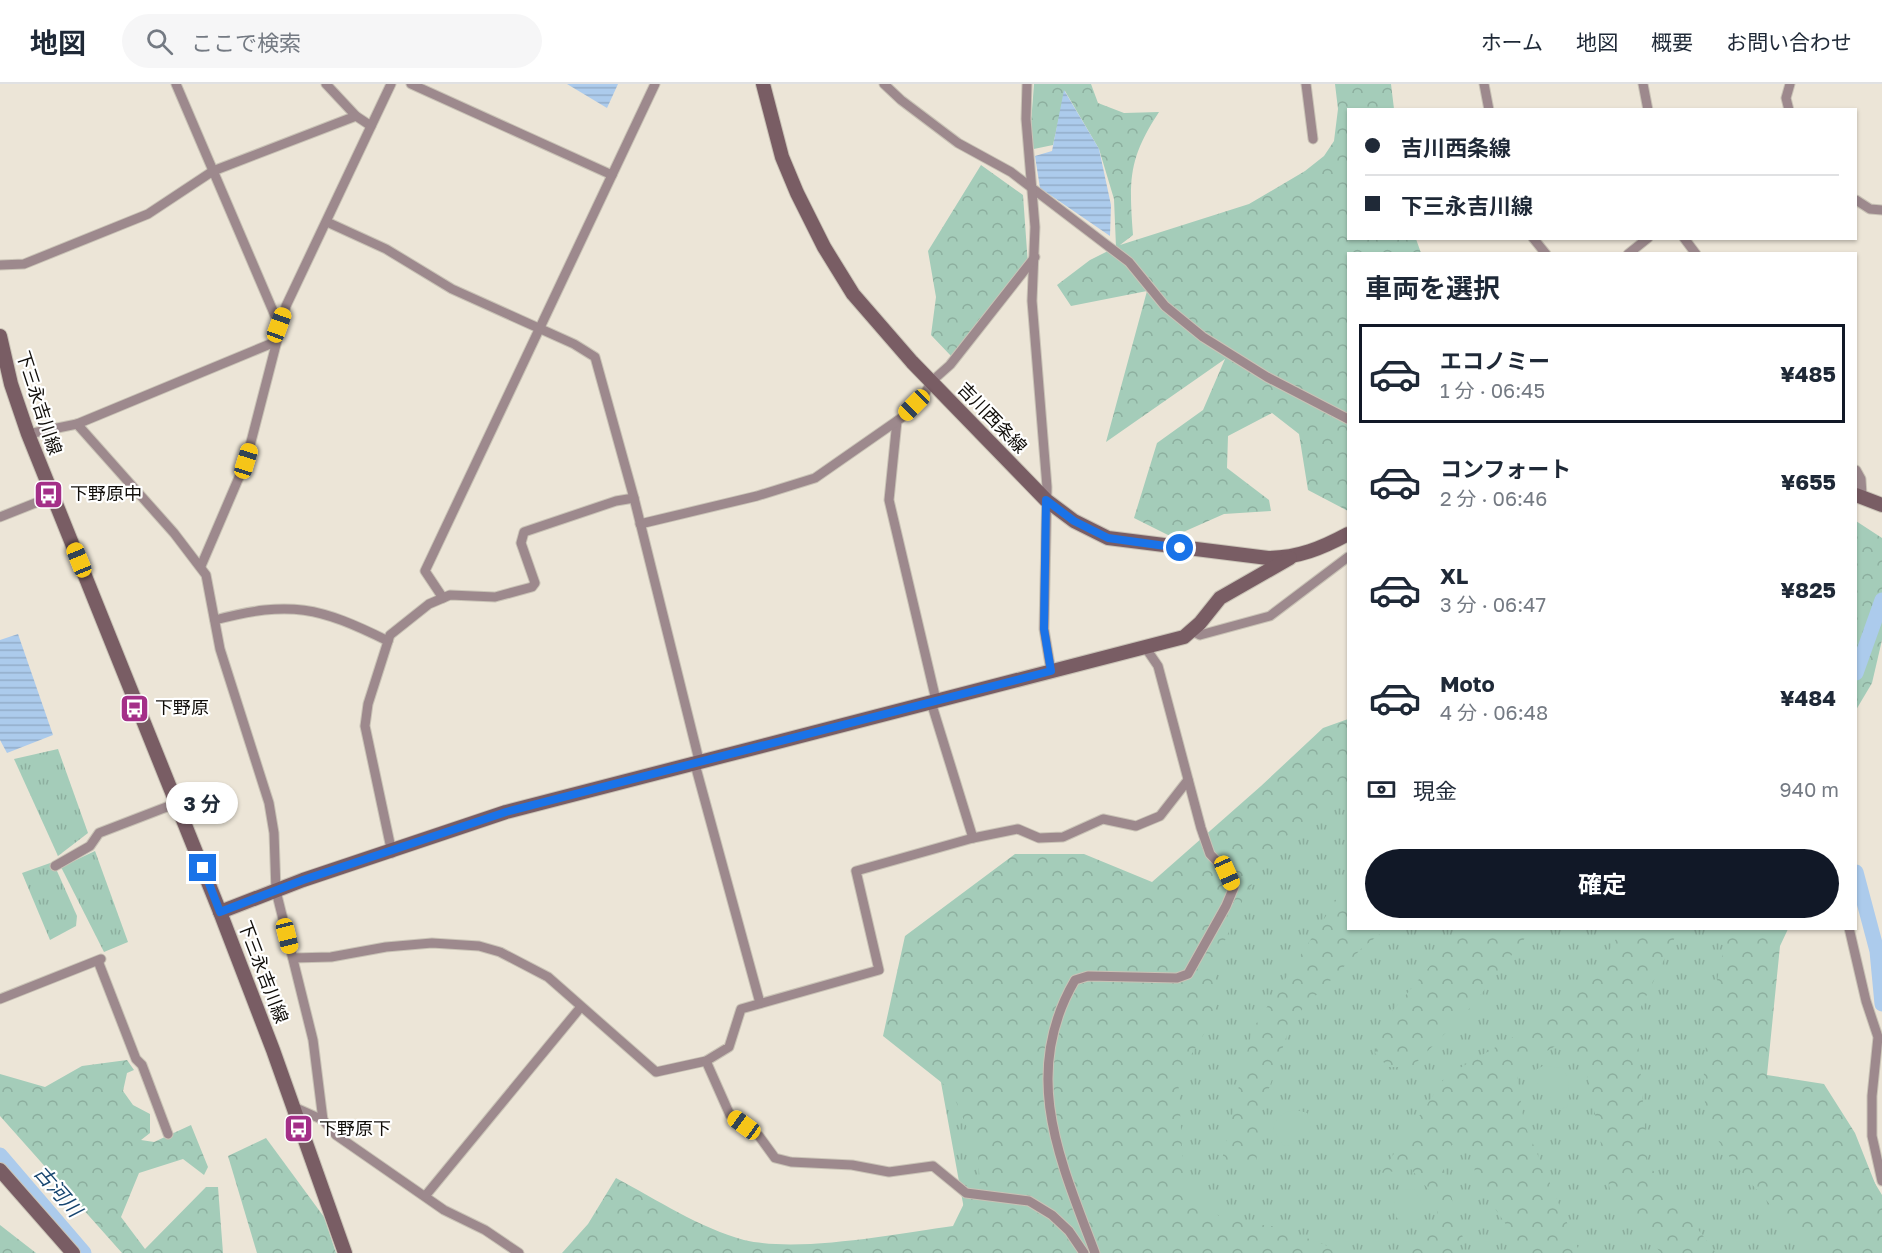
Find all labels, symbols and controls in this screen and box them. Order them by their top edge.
search box [122,14,542,68]
icon: search [143,25,176,58]
text: 地図 [30,26,86,59]
text: ここで検索 [191,29,301,56]
text: ホーム [1481,29,1543,55]
text: 地図 [1576,29,1618,55]
text: 概要 [1651,29,1693,55]
text: お問い合わせ [1726,29,1852,55]
text: 吉川西条線 [1401,134,1511,161]
text: 下三永吉川線 [1401,192,1533,219]
text: 車両を選択 [1365,272,1500,304]
car [264,305,294,345]
icon: car [1368,347,1422,401]
text: エコノミー [1440,347,1550,374]
street label: 下三永吉川線 [13,348,67,457]
text: ¥485 [1780,360,1836,387]
street label: 吉川西条線 [954,377,1032,457]
text: 1 分 · 06:45 [1440,378,1545,402]
car [895,386,933,424]
car [232,441,260,481]
icon: car [1368,455,1422,509]
text: コンフォート [1440,455,1571,482]
text: ¥655 [1781,468,1836,495]
bus stop icon: 下野原中 [33,478,65,510]
place label: 下野原中 [70,482,142,504]
text: 2 分 · 06:46 [1440,486,1547,510]
route start [1166,534,1193,561]
car [64,540,94,580]
text: XL [1440,562,1468,589]
icon: car [1368,563,1422,617]
text: ¥825 [1781,576,1836,603]
text: 3 分 · 06:47 [1440,592,1546,616]
text: Moto [1440,670,1495,697]
icon: car [1368,671,1422,725]
text: ¥484 [1780,684,1836,711]
bus stop icon: 下野原 [118,692,150,724]
place label: 下野原 [155,696,209,718]
text: 4 分 · 06:48 [1440,700,1548,724]
icon: cash [1365,773,1398,806]
text: 現金 [1413,777,1457,804]
text: 940 m [1780,777,1839,801]
callout: 3 分 [167,781,239,823]
text: 3 分 [183,791,221,815]
button: 確定 [1365,849,1839,918]
car [1211,853,1243,893]
route end [189,854,216,881]
car [274,916,300,956]
street label: 下三永吉川線 [234,917,294,1026]
car [724,1107,764,1143]
bus stop icon: 下野原下 [282,1113,314,1145]
place label: 下野原下 [319,1117,391,1139]
water label: 古河川 [30,1160,89,1222]

